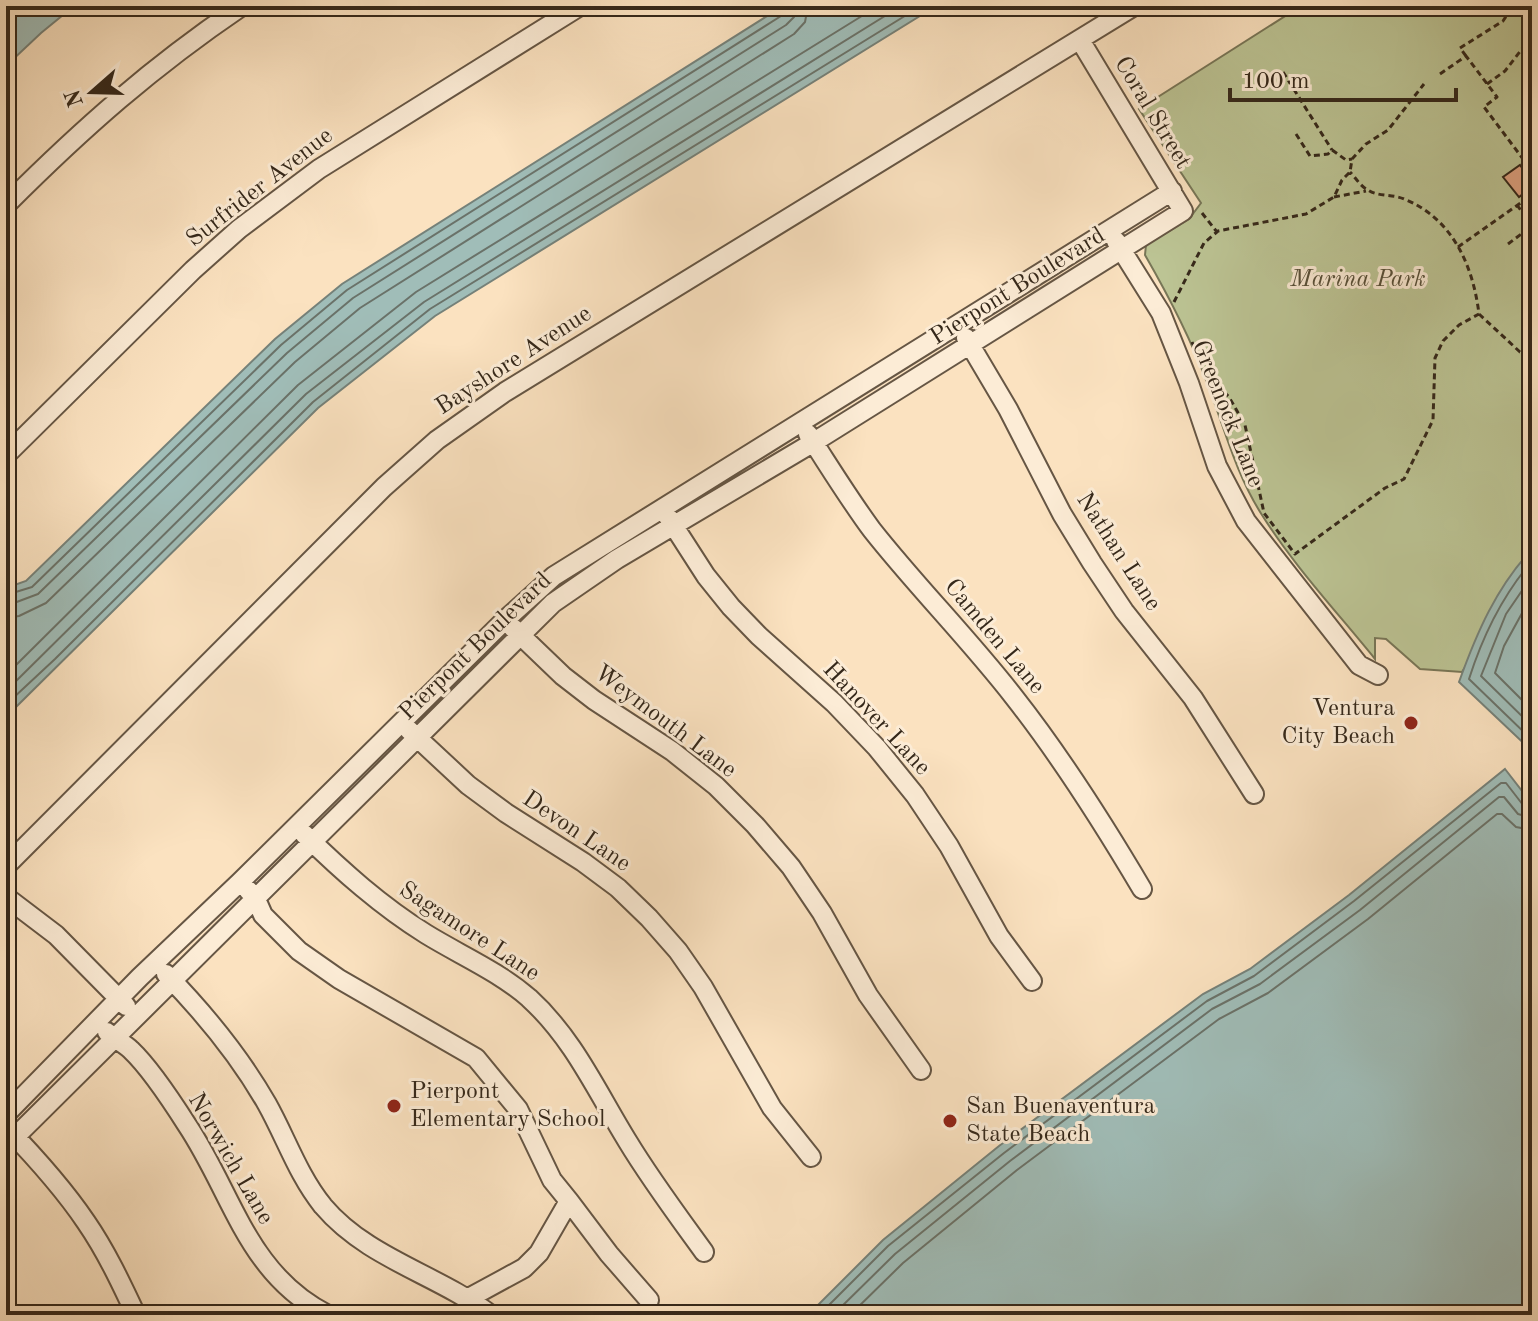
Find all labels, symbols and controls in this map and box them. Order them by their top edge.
north arrow [52,52,132,132]
scale bar [1230,52,1456,102]
street label: Coral Street [1109,53,1195,173]
text: 100 m [1242,70,1310,94]
text: N [62,86,88,110]
street label: Surfrider Avenue [182,124,338,252]
street label: Pierpont Boulevard [926,224,1110,350]
park label: Marina Park [1289,268,1426,292]
street label: Bayshore Avenue [432,302,596,420]
street label: Greenock Lane [1187,337,1267,491]
street label: Nathan Lane [1071,489,1165,615]
street label: Pierpont Boulevard [395,569,557,725]
street label: Camden Lane [939,575,1049,699]
street label: Hanover Lane [818,658,934,780]
street label: Weymouth Lane [590,661,740,783]
place label: Ventura City Beach [1282,697,1395,749]
marker: Ventura City Beach [1402,714,1420,732]
street label: Devon Lane [518,787,634,877]
street label: Sagamore Lane [395,878,543,986]
place label: Pierpont Elementary School [410,1080,605,1132]
street label: Norwich Lane [183,1089,277,1229]
place label: San Buenaventura State Beach [966,1095,1156,1147]
marker: Pierpont Elementary School [385,1097,403,1115]
marker: San Buenaventura State Beach [941,1112,959,1130]

